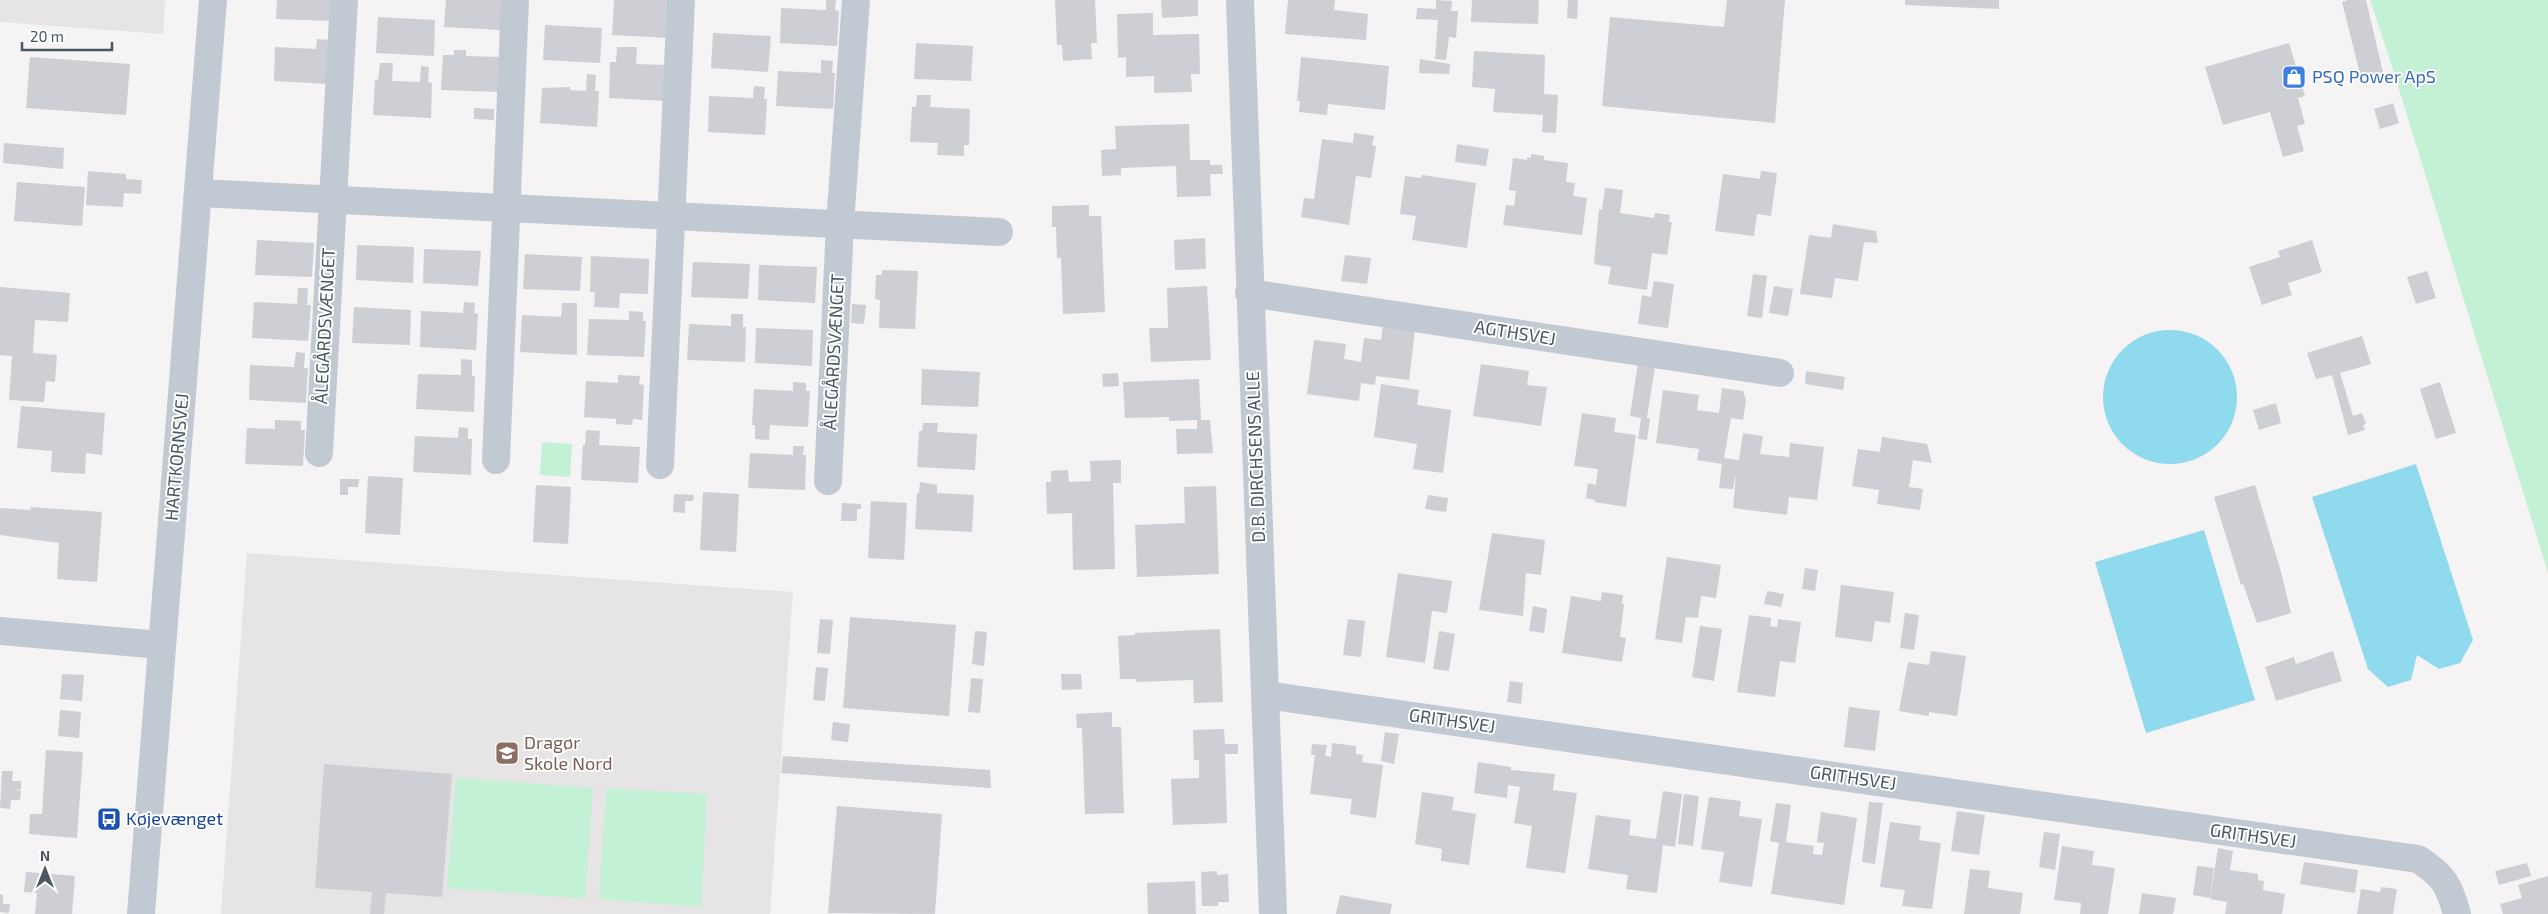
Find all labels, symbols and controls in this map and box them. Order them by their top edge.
scale bar [22,20,112,52]
text: 20 m [30,27,64,45]
shop icon: PSQ Power ApS [2281,64,2307,90]
place label: PSQ Power ApS [2312,65,2436,87]
street label: ÅLEGÅRDSVÆNGET [309,247,339,405]
street label: ÅLEGÅRDSVÆNGET [818,273,848,431]
street label: AGTHSVEJ [1473,315,1557,349]
street label: D.B. DIRCHSENS ALLE [1241,371,1269,543]
street label: HARTKORNSVEJ [159,392,193,522]
street label: GRITHSVEJ [1408,703,1497,737]
place label: Dragør Skole Nord [524,731,613,774]
school or university icon: Dragør Skole Nord [494,740,520,766]
street label: GRITHSVEJ [1809,760,1898,794]
bus stop icon: Køjevænget [96,806,122,832]
place label: Køjevænget [126,807,223,829]
street label: GRITHSVEJ [2209,818,2298,852]
north arrow [20,844,70,894]
text: N [40,847,50,864]

